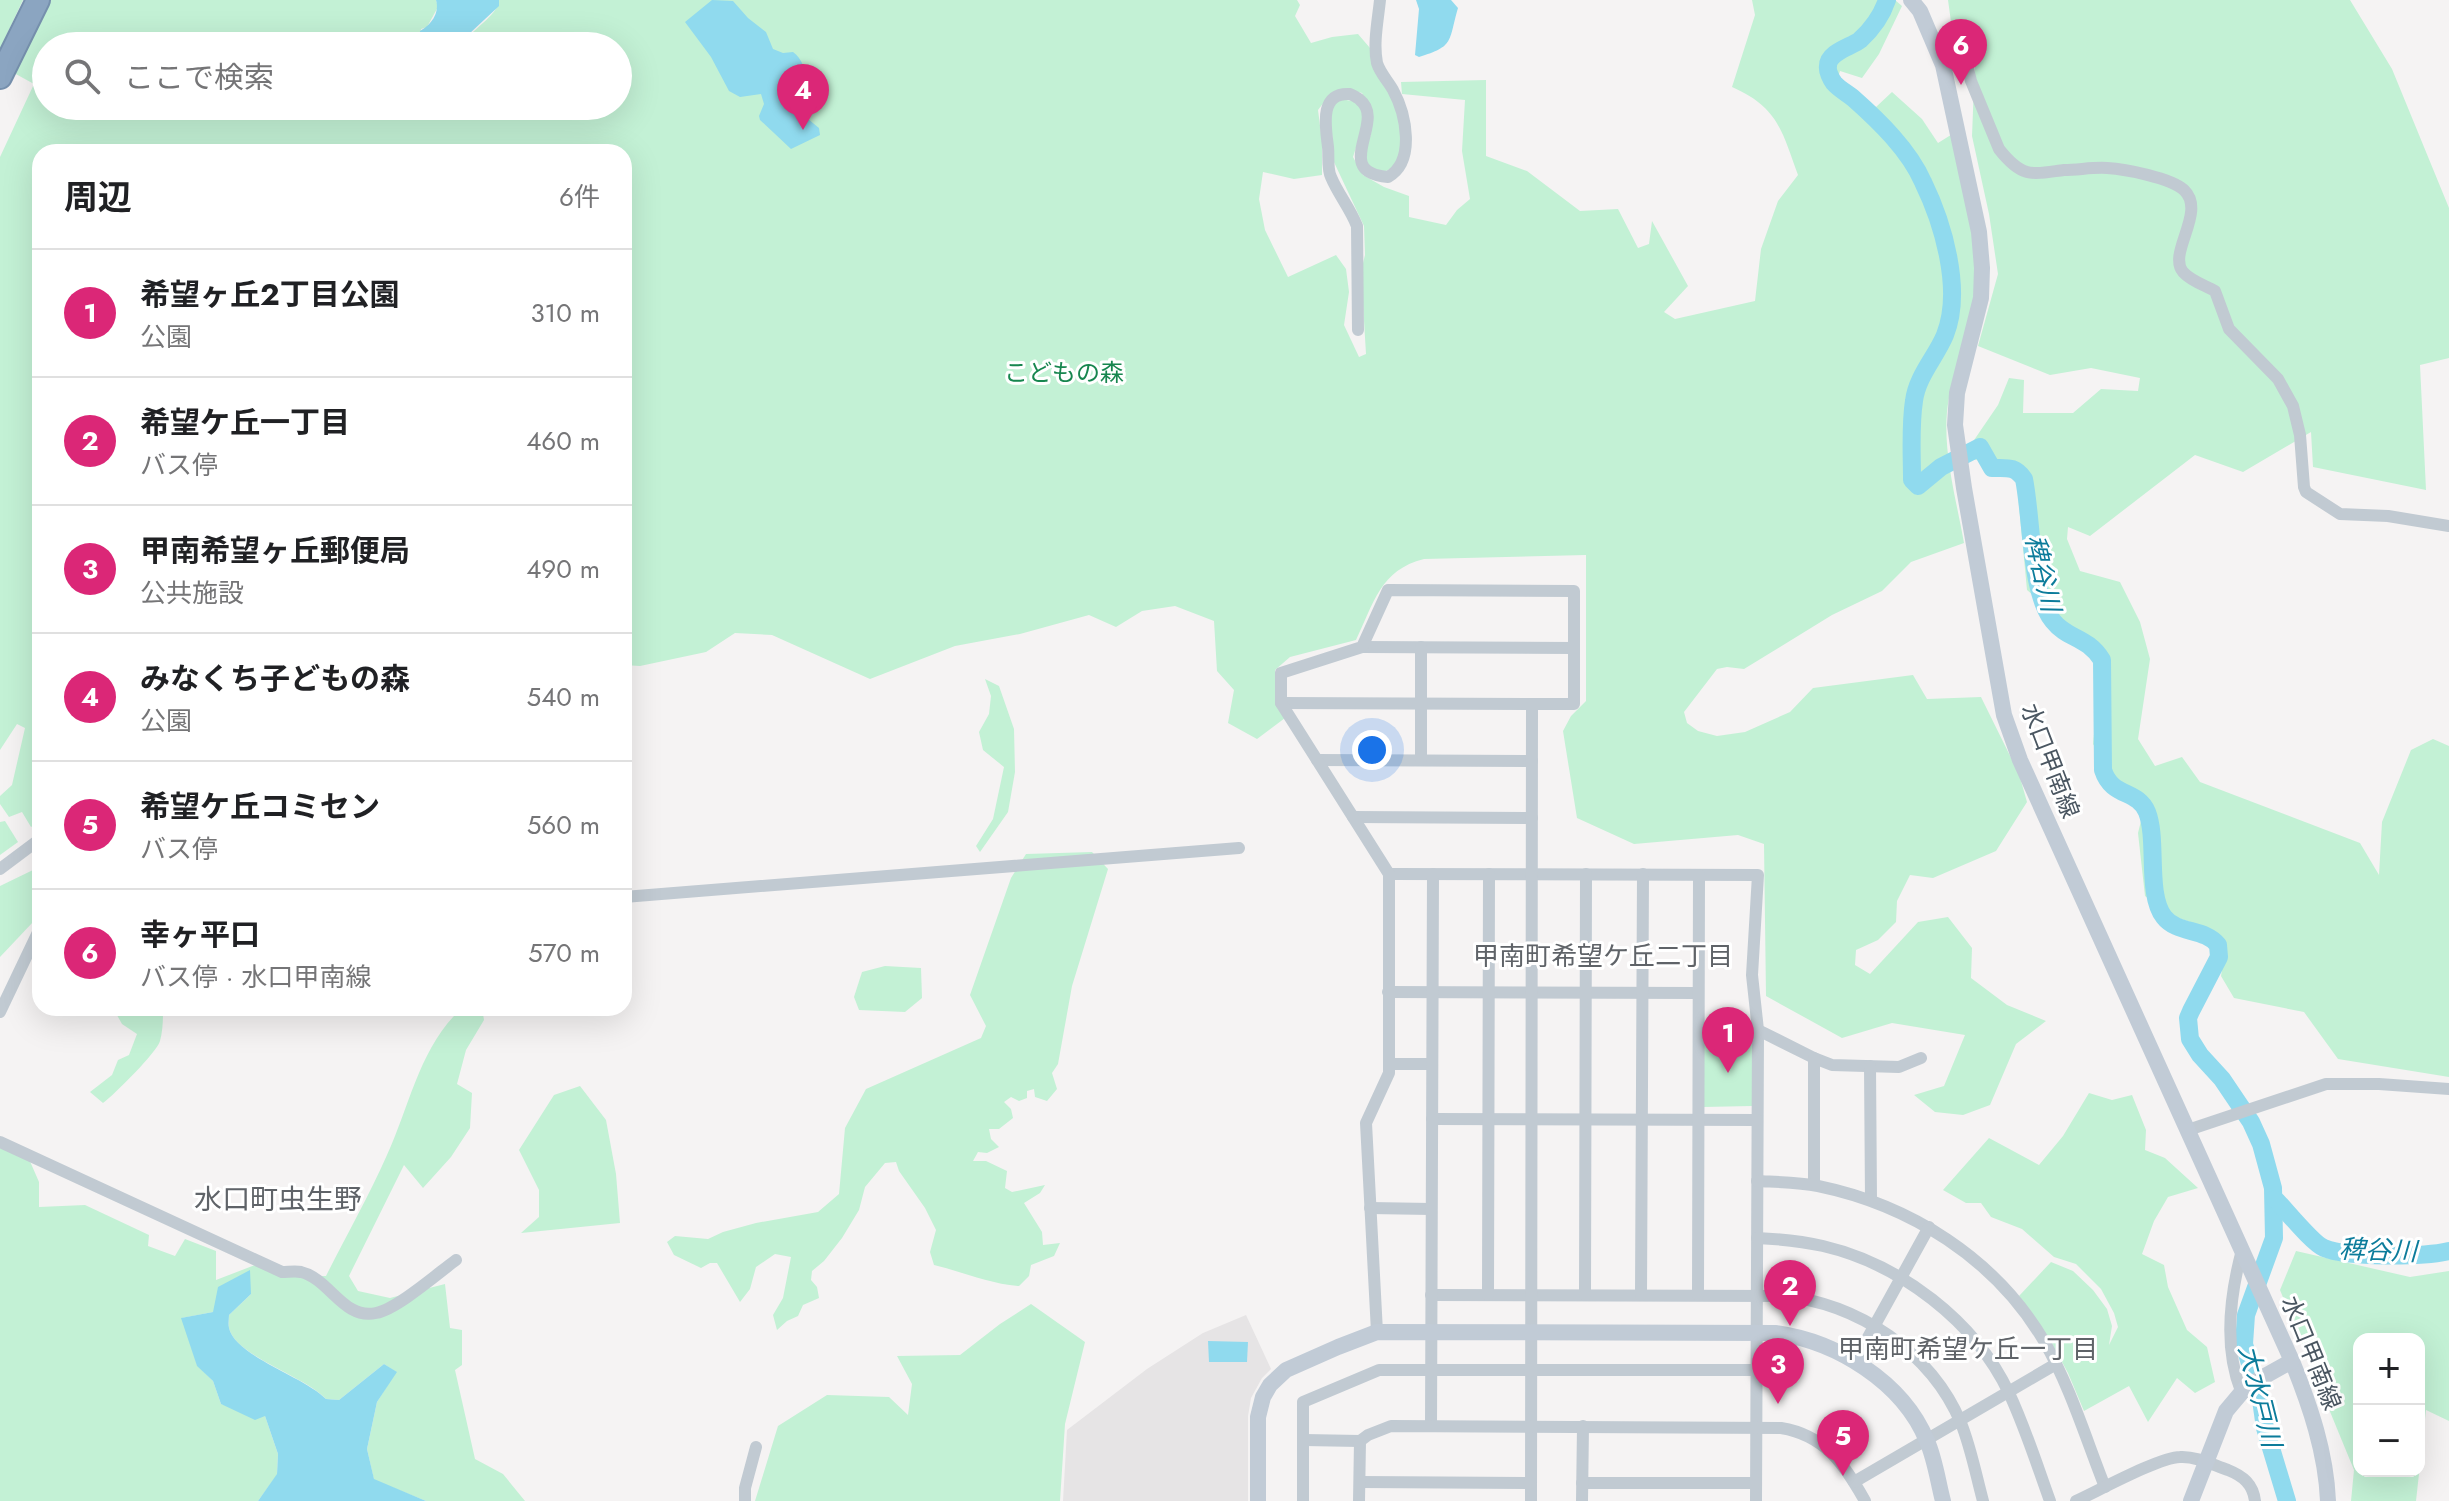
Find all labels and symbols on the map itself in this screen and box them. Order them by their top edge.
pin: 6 [1935,19,1987,85]
pin: 4 [777,64,829,130]
park label: こどもの森 [1004,355,1124,390]
water label: 稗谷川 [2016,531,2071,618]
street label: 水口甲南線 [2013,699,2088,823]
your location [1352,730,1392,770]
district label: 甲南町希望ケ丘二丁目 [1473,937,1733,975]
pin: 1 [1702,1007,1754,1073]
district label: 水口町虫生野 [194,1179,362,1220]
water label: 稗谷川 [2338,1230,2421,1270]
pin: 2 [1764,1260,1816,1326]
street label: 水口甲南線 [2273,1291,2350,1415]
district label: 甲南町希望ケ丘一丁目 [1838,1330,2098,1368]
pin: 3 [1752,1338,1804,1404]
water label: 大水戸川 [2229,1341,2292,1454]
pin: 5 [1817,1410,1869,1476]

